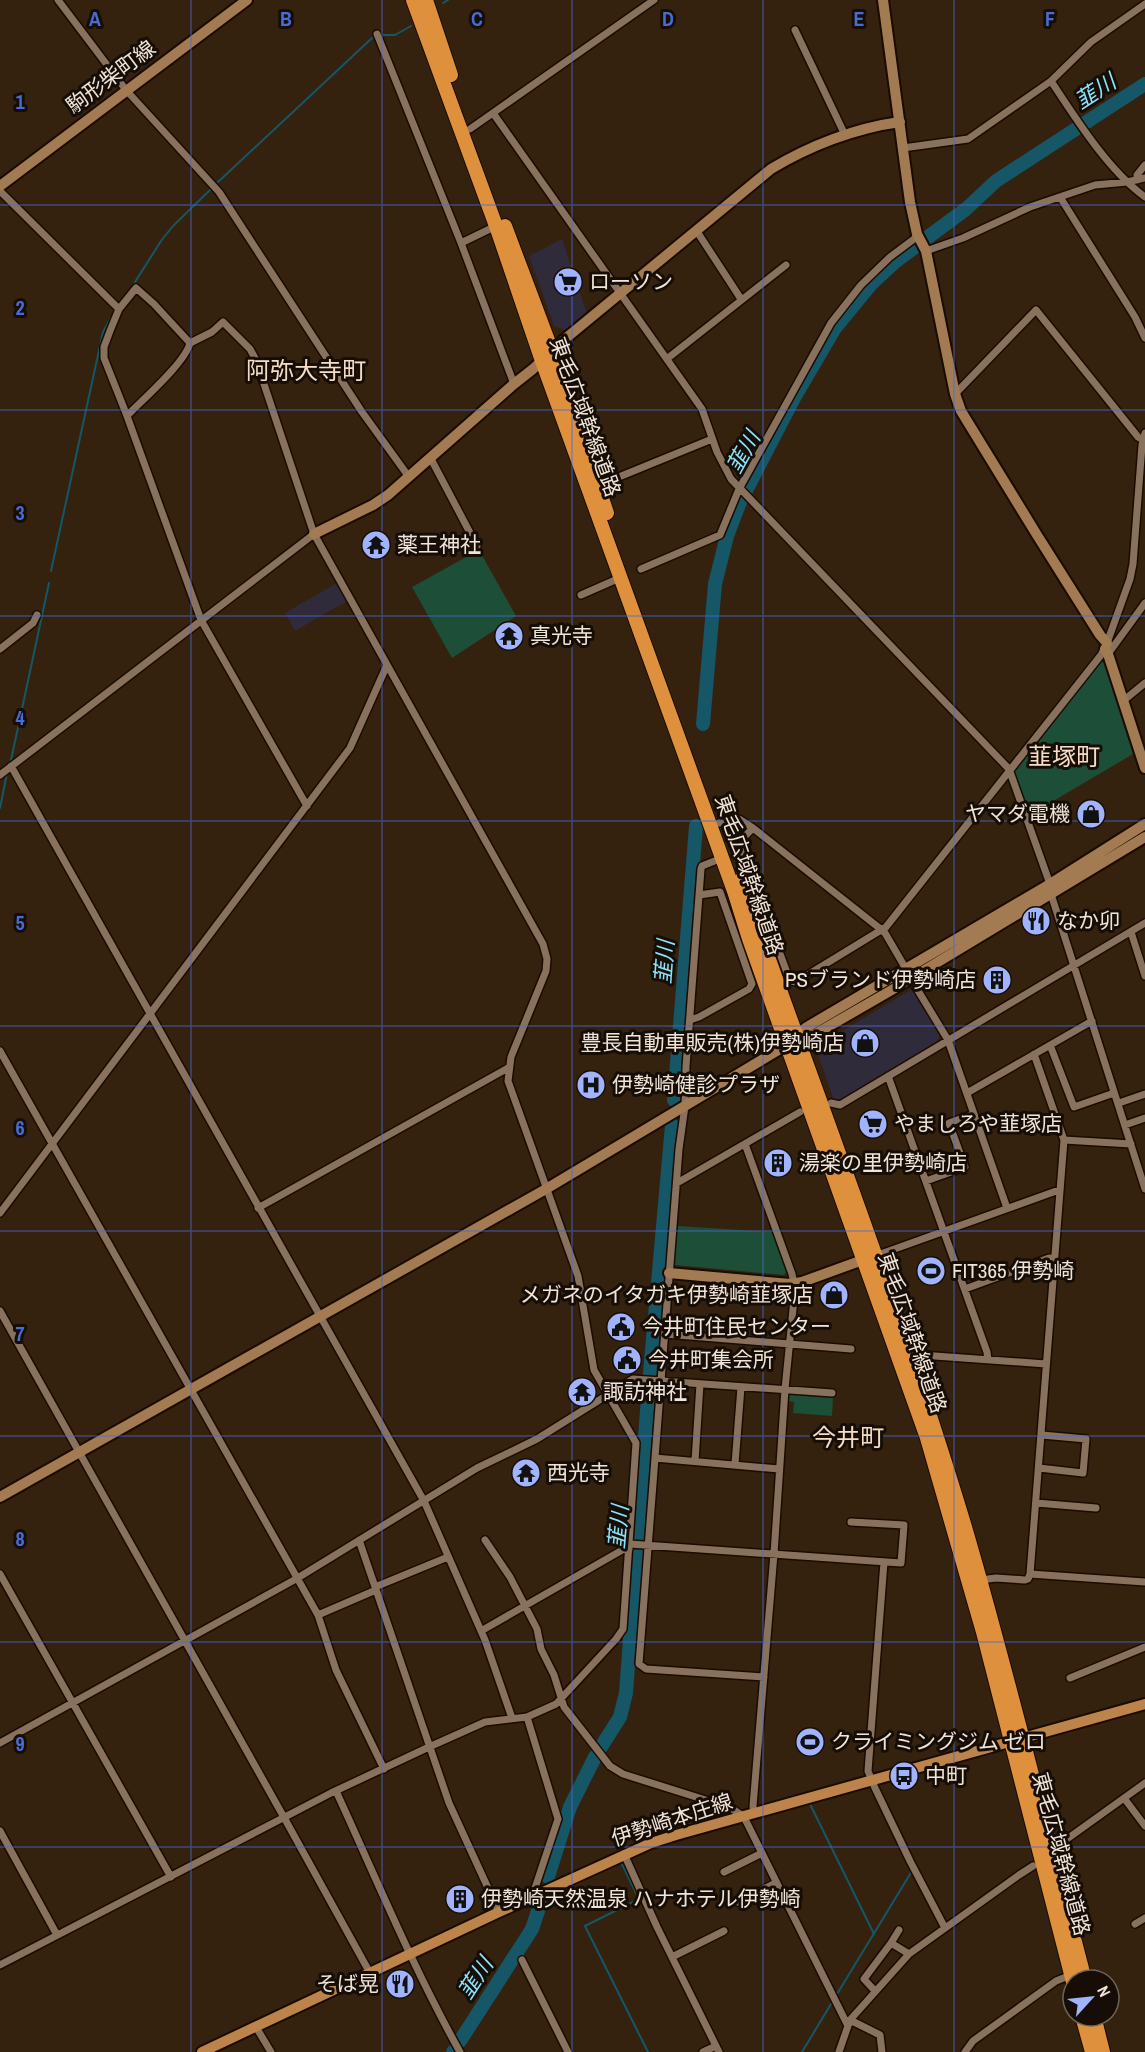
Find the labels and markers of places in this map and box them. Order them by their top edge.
supermarket icon: ローソン [552,266,584,298]
place label: ローソン [589,267,673,296]
temple icon: 薬王神社 [360,529,392,561]
place label: 薬王神社 [397,530,481,559]
temple icon: 真光寺 [493,620,525,652]
place label: 真光寺 [530,621,593,650]
shop icon: ヤマダ電機 [1075,798,1107,830]
place label: ヤマダ電機 [965,799,1070,828]
restaurant icon: なか卯 [1020,905,1052,937]
place label: なか卯 [1057,906,1120,935]
building icon: PSブランド伊勢崎店 [981,964,1013,996]
place label: PSブランド伊勢崎店 [785,965,976,994]
shop icon: 豊長自動車販売(株)伊勢崎店 [849,1027,881,1059]
place label: 豊長自動車販売(株)伊勢崎店 [581,1028,844,1057]
hospital icon: 伊勢崎健診プラザ [575,1069,607,1101]
place label: 伊勢崎健診プラザ [612,1070,780,1099]
supermarket icon: やましろや韮塚店 [857,1108,889,1140]
place label: やましろや韮塚店 [894,1109,1062,1138]
building icon: 湯楽の里伊勢崎店 [762,1147,794,1179]
place label: 湯楽の里伊勢崎店 [799,1148,967,1177]
sports icon: FIT365 伊勢崎 [915,1255,947,1287]
place label: FIT365 伊勢崎 [952,1256,1074,1285]
shop icon: メガネのイタガキ伊勢崎韮塚店 [818,1279,850,1311]
place label: メガネのイタガキ伊勢崎韮塚店 [520,1280,813,1309]
public building icon: 今井町住民センター [605,1311,637,1343]
place label: 今井町住民センター [642,1312,831,1341]
public building icon: 今井町集会所 [611,1344,643,1376]
place label: 今井町集会所 [648,1345,774,1374]
temple icon: 諏訪神社 [566,1376,598,1408]
place label: 諏訪神社 [603,1377,687,1406]
temple icon: 西光寺 [510,1457,542,1489]
place label: 西光寺 [547,1458,610,1487]
sports icon: クライミングジム ゼロ [794,1726,826,1758]
place label: クライミングジム ゼロ [831,1727,1046,1756]
bus stop icon: 中町 [888,1760,920,1792]
place label: 中町 [925,1761,967,1790]
building icon: 伊勢崎天然温泉 ハナホテル伊勢崎 [444,1883,476,1915]
place label: 伊勢崎天然温泉 ハナホテル伊勢崎 [481,1884,801,1913]
restaurant icon: そば晃 [384,1968,416,2000]
place label: そば晃 [316,1969,379,1998]

